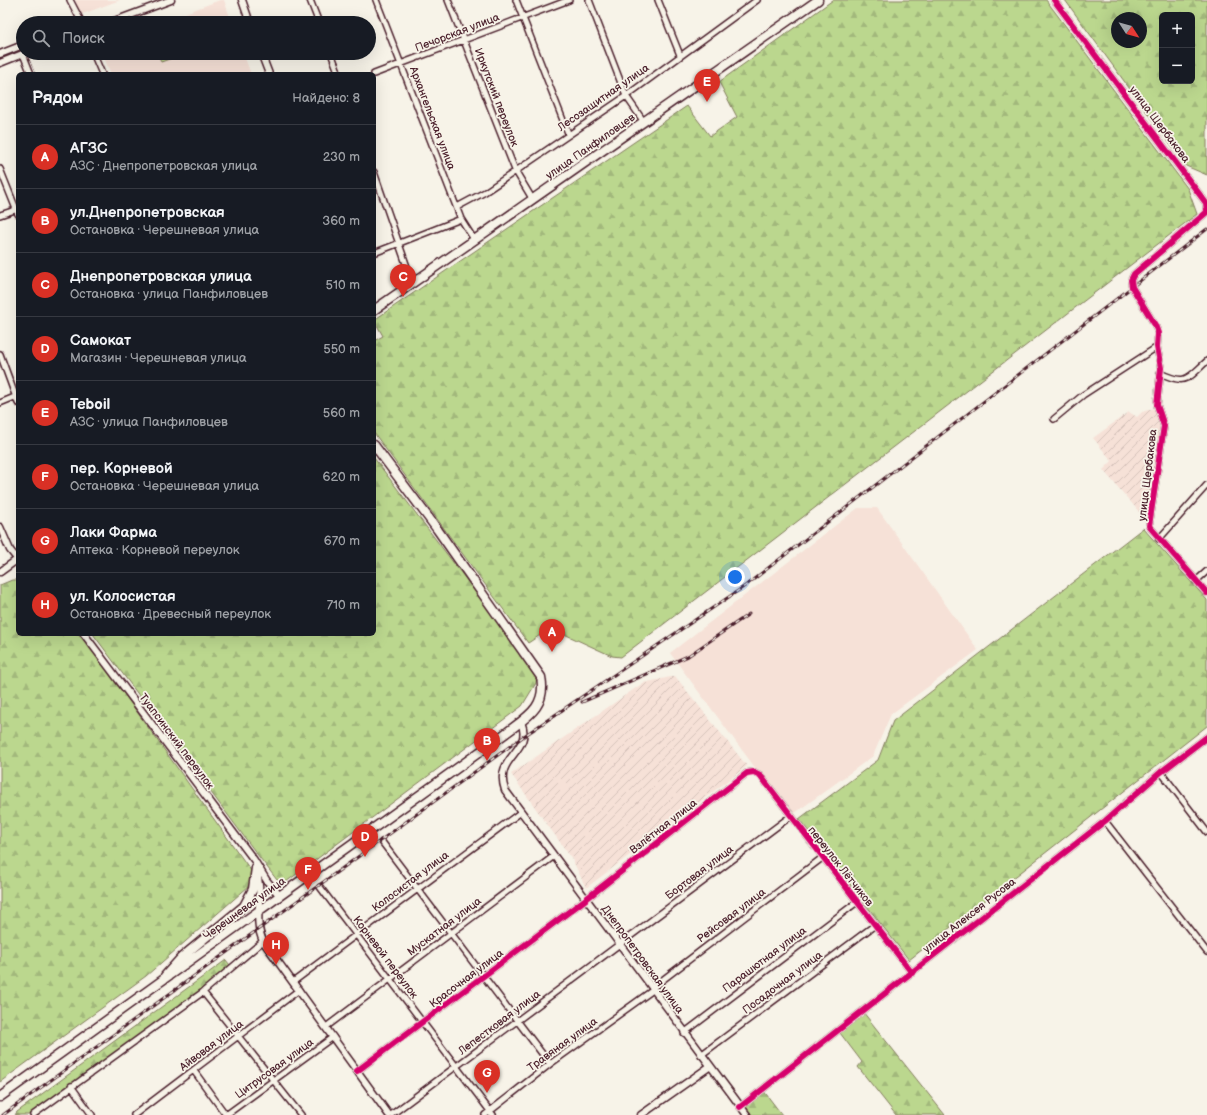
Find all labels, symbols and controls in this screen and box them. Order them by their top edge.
street label: Печорская улица [413,10,502,54]
north arrow [1111,12,1147,48]
map controls [1159,12,1195,84]
button: + [1159,12,1195,48]
search box [16,16,376,60]
icon: search [30,27,52,49]
text: Поиск [62,29,105,48]
street label: Иркутский переулок [472,46,521,148]
button: − [1159,48,1195,84]
street label: Лесозащитная улица [554,61,652,134]
street label: Архангельская улица [406,64,458,172]
pin: E [694,69,720,102]
street label: улица Щербакова [1127,83,1193,166]
text: Рядом [32,88,83,108]
text: Найдено: 8 [292,90,360,106]
street label: улица Панфиловцев [543,111,638,182]
text: АГЗС [70,139,107,158]
text: A [41,149,49,165]
text: 230 m [323,149,360,165]
text: АЗС · Днепропетровская улица [70,158,257,174]
text: ул.Днепропетровская [70,203,225,222]
text: B [40,213,50,229]
text: 360 m [322,213,360,229]
text: Остановка · Черешневая улица [70,222,259,238]
pin: C [390,264,416,297]
text: Днепропетровская улица [70,267,252,286]
text: C [40,277,50,293]
text: 510 m [326,277,360,293]
text: Остановка · улица Панфиловцев [70,286,268,302]
text: Самокат [70,331,131,350]
text: D [40,341,50,357]
text: 550 m [323,341,360,357]
text: Магазин · Черешневая улица [70,350,247,366]
text: Teboil [70,395,110,414]
text: E [41,405,49,421]
text: 560 m [323,405,360,421]
text: АЗС · улица Панфиловцев [70,414,228,430]
street label: улица Щербакова [1135,428,1160,522]
text: пер. Корневой [70,459,173,478]
text: F [41,469,49,485]
text: 620 m [322,469,360,485]
text: Остановка · Черешневая улица [70,478,259,494]
text: Лаки Фарма [70,523,157,542]
text: G [40,533,50,549]
text: 670 m [324,533,360,549]
text: Аптека · Корневой переулок [70,542,240,558]
your location [725,567,745,587]
text: ул. Колосистая [70,587,176,606]
text: H [40,597,50,613]
text: 710 m [327,597,360,613]
text: Остановка · Древесный переулок [70,606,271,622]
pin: A [539,619,565,652]
street label: Туапсинский переулок [136,691,217,792]
pin: B [474,728,500,761]
street label: Взлётная улица [627,796,700,857]
pin: D [352,824,378,857]
street label: переулок Лётчиков [805,824,876,909]
street label: Бортовая улица [663,842,736,902]
street label: Колосистая улица [369,848,452,914]
pin: F [295,857,321,890]
street label: Черешневая улица [201,874,288,943]
street label: улица Алексея Русова [920,875,1019,956]
street label: Рейсовая улица [695,885,768,945]
street label: Мускатная улица [405,894,484,958]
street label: Днепропетровская улица [599,903,687,1016]
street label: Корневой переулок [350,914,421,1001]
street label: Парашютная улица [720,923,809,995]
pin: H [263,932,289,965]
street label: Красочная улица [427,946,506,1010]
street label: Посадочная улица [740,948,825,1017]
street label: Лепестковая улица [455,987,543,1058]
street label: Травяная улица [525,1014,600,1074]
street label: Айвовая улица [176,1017,246,1074]
street label: Цитрусовая улица [233,1035,316,1101]
pin: G [474,1060,500,1093]

